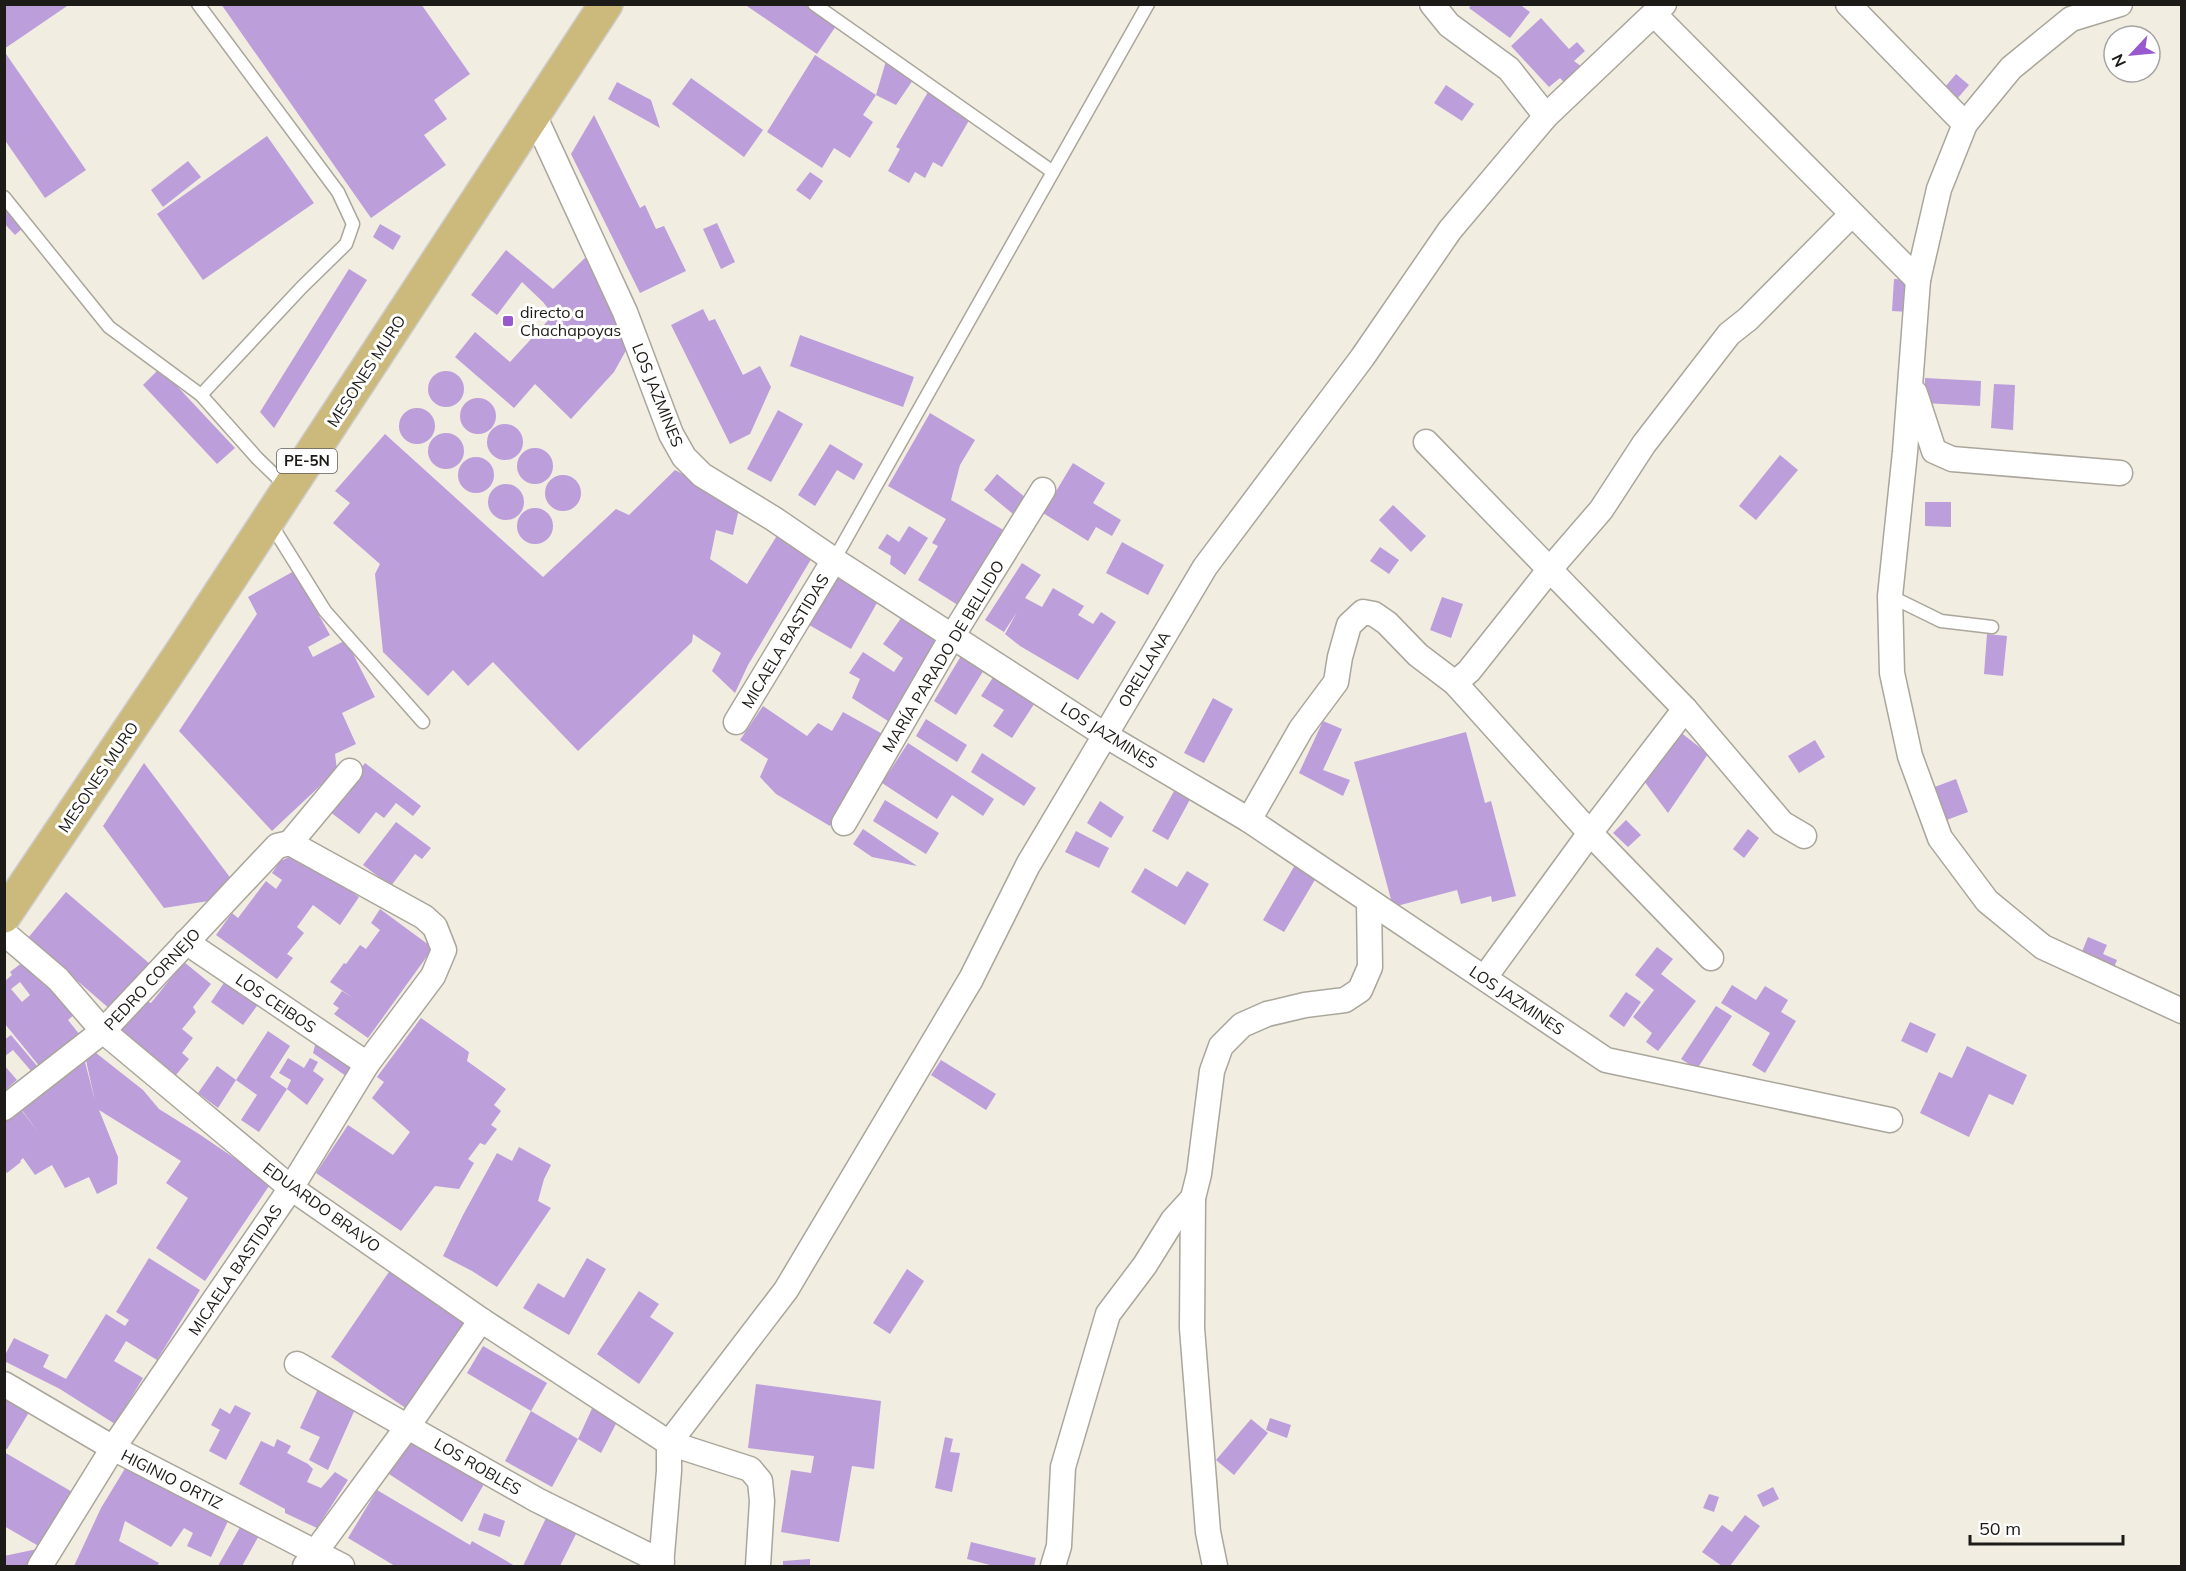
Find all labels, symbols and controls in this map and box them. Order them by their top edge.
north arrow [2102,24,2162,84]
text: N [2107,51,2130,70]
place label: directo a Chachapoyas [520,302,621,340]
street label: MESONES MURO [322,311,410,431]
marker: directo a Chachapoyas [501,314,515,328]
street label: LOS JAZMINES [628,340,688,450]
road number: PE-5N [277,449,337,473]
street label: MARÍA PARADO DE BELLIDO [878,556,1008,756]
street label: MICAELA BASTIDAS [737,570,833,712]
street label: ORELLANA [1113,627,1175,711]
street label: LOS JAZMINES [1057,697,1161,773]
street label: MESONES MURO [54,718,142,836]
street label: PEDRO CORNEJO [100,924,204,1034]
street label: LOS JAZMINES [1466,961,1568,1039]
street label: LOS CEIBOS [232,969,320,1037]
street label: EDUARDO BRAVO [259,1158,385,1256]
street label: MICAELA BASTIDAS [184,1201,286,1339]
street label: LOS ROBLES [431,1433,525,1499]
street label: HIGINIO ORTIZ [118,1445,226,1513]
scale bar [1970,1508,2123,1546]
text: 50 m [1979,1517,2021,1540]

